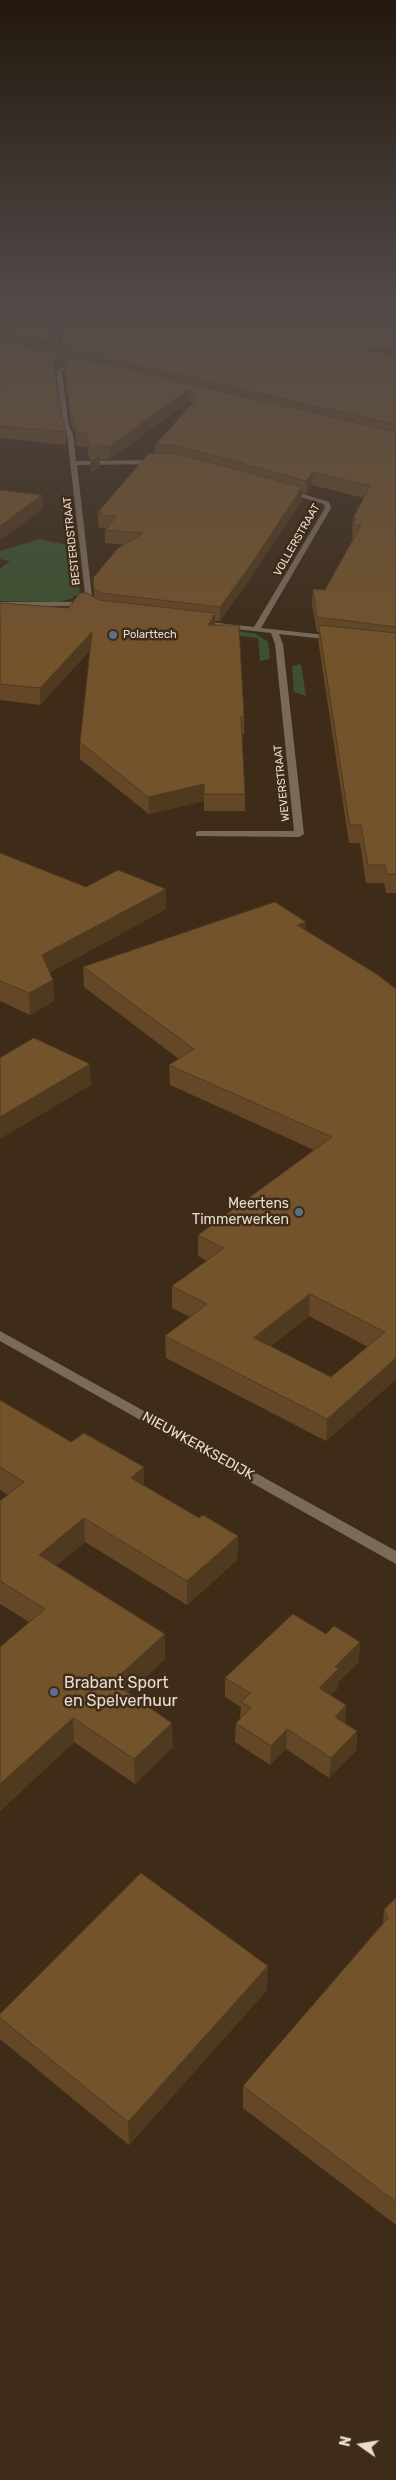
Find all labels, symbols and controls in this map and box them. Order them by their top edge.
street label: BESTERDSTRAAT [61,496,83,586]
street label: VOLLERSTRAAT [271,501,323,579]
place label: Polarttech [123,628,177,642]
marker: Polarttech [107,629,119,641]
street label: WEVERSTRAAT [271,744,293,822]
place label: Meertens Timmerwerken [192,1196,289,1228]
marker: Meertens Timmerwerken [293,1206,305,1218]
street label: NIEUWKERKSEDIJK [139,1408,257,1484]
place label: Brabant Sport en Spelverhuur [64,1673,178,1711]
marker: Brabant Sport en Spelverhuur [48,1686,60,1698]
north arrow [336,2420,386,2470]
text: N [336,2435,355,2448]

